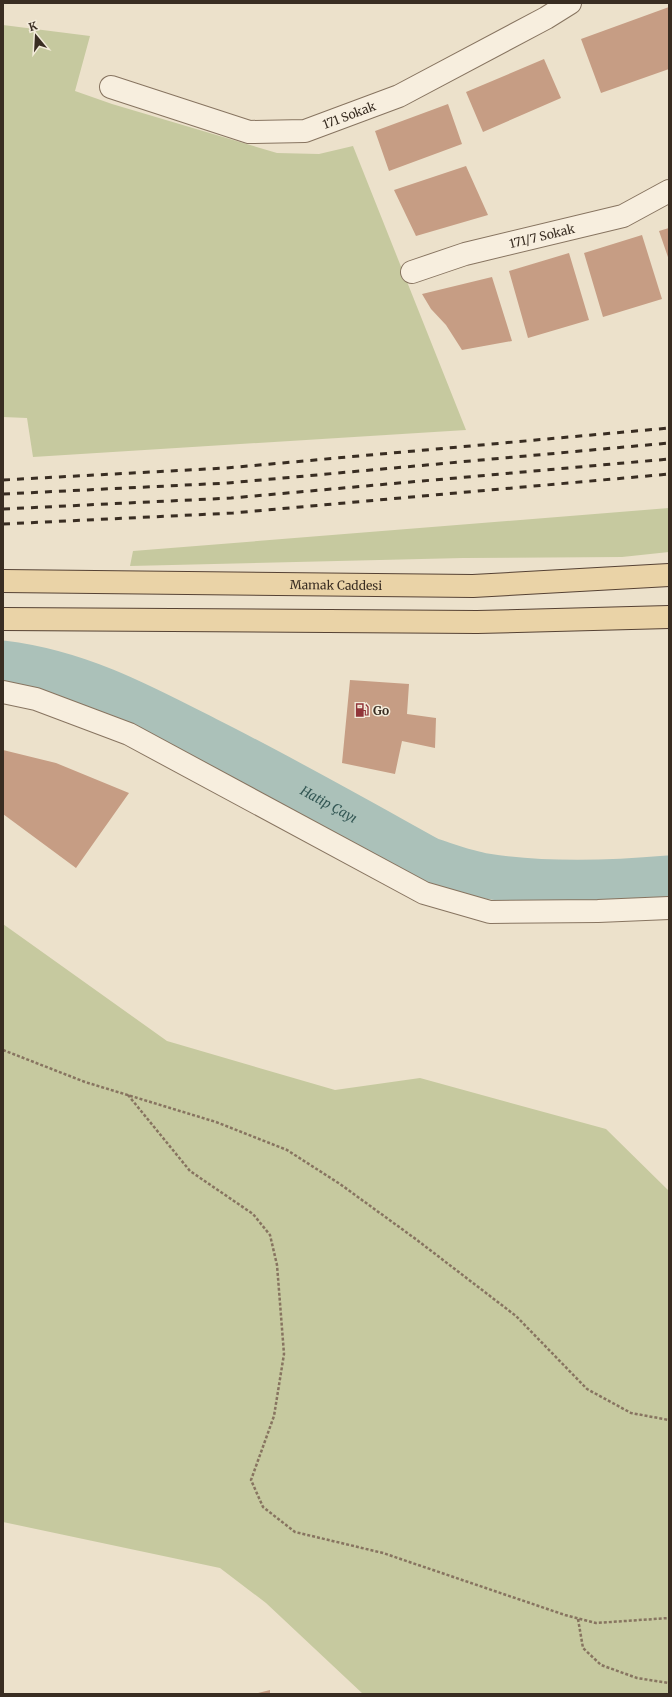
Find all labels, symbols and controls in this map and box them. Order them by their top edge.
north arrow [16,16,56,56]
text: K [27,18,40,34]
street label: 171 Sokak [320,98,378,131]
street label: 171/7 Sokak [508,220,576,251]
street label: Mamak Caddesi [290,577,382,593]
fuel station icon: Go [354,702,370,718]
place label: Go [373,703,389,718]
water label: Hatip Çayı [297,781,360,826]

